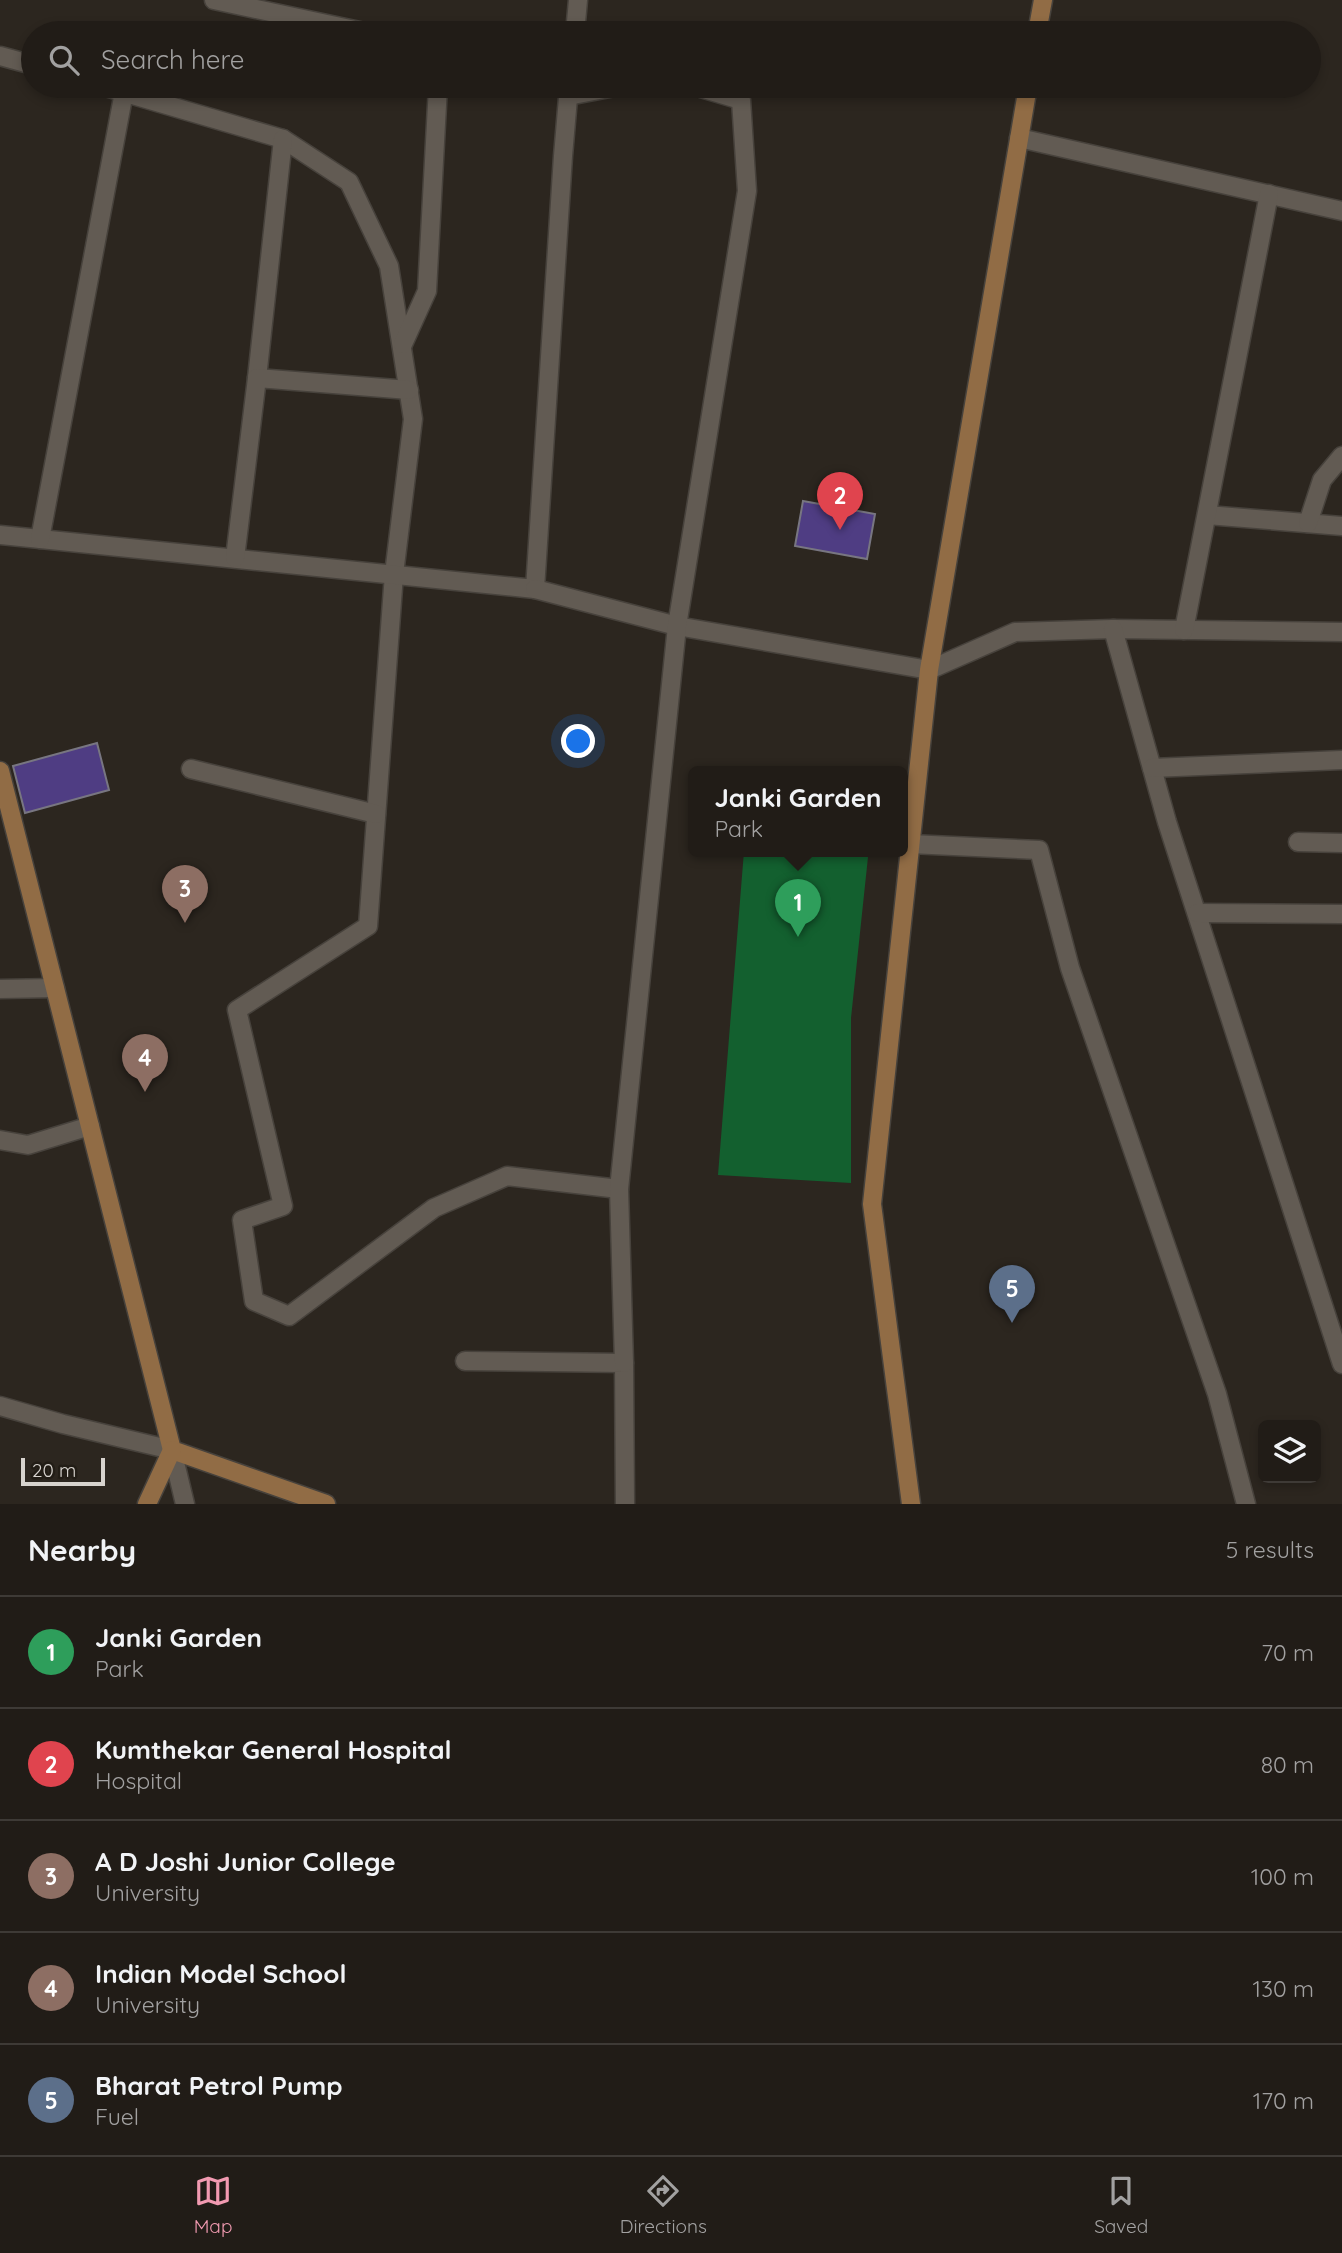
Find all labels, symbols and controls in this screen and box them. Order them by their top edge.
search box [21,21,1321,98]
icon: search [45,41,83,79]
text: Search here [101,43,245,76]
pin: 2 [817,472,863,530]
your location [561,724,595,758]
popup [688,766,908,857]
text: Janki Garden [714,781,882,814]
text: Park [714,814,763,843]
pin: 3 [162,865,208,923]
pin: 1 [775,879,821,937]
pin: 4 [122,1034,168,1092]
pin: 5 [989,1265,1035,1323]
map controls [1258,1420,1321,1483]
button: layers [1258,1420,1321,1483]
scale bar [21,1455,105,1487]
text: 20 m [32,1458,76,1482]
text: Nearby [28,1531,136,1569]
text: 5 results [1226,1535,1314,1564]
text: Janki Garden [95,1621,262,1654]
text: 1 [47,1638,55,1667]
text: 70 m [1261,1638,1314,1667]
text: Park [95,1654,144,1683]
text: Kumthekar General Hospital [95,1733,452,1766]
text: 2 [44,1750,58,1779]
text: 80 m [1261,1750,1314,1779]
text: Hospital [95,1766,182,1795]
text: A D Joshi Junior College [95,1845,395,1878]
text: 3 [45,1862,57,1891]
text: 100 m [1251,1862,1314,1891]
text: University [95,1878,200,1907]
text: Indian Model School [95,1957,346,1990]
text: 4 [44,1974,58,2003]
text: 130 m [1252,1974,1314,2003]
text: University [95,1990,200,2019]
text: Bharat Petrol Pump [95,2069,342,2102]
text: 5 [44,2086,58,2115]
text: 170 m [1253,2086,1314,2115]
text: Fuel [95,2102,139,2131]
tab: Map [194,2172,232,2238]
tab: Directions [620,2172,707,2238]
tab: Saved [1094,2172,1148,2238]

